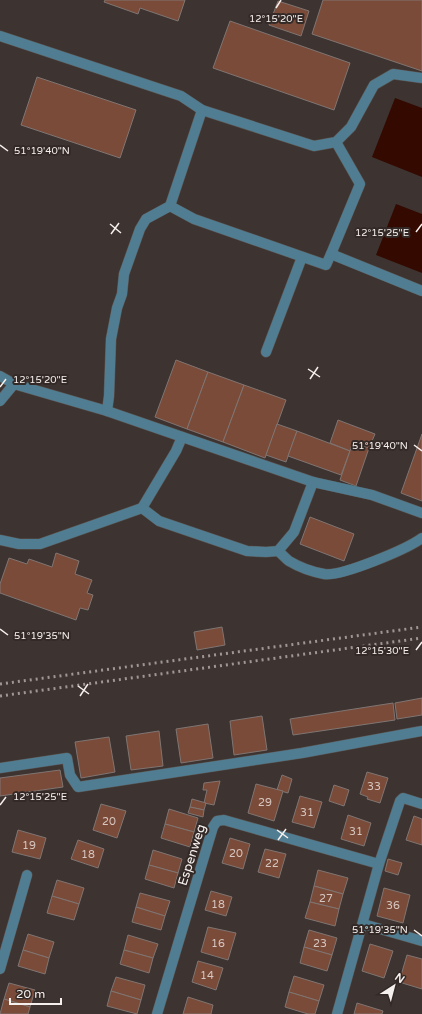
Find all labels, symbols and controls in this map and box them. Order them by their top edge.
text: 12°15'20"E [249,13,303,25]
text: 51°19'40"N [14,145,70,157]
text: 12°15'25"E [355,227,409,239]
text: 12°15'20"E [13,374,67,386]
text: 51°19'40"N [352,440,408,452]
text: 51°19'35"N [14,630,70,642]
text: 12°15'30"E [355,645,409,657]
house number: 33 [367,780,381,793]
text: 12°15'25"E [13,791,67,803]
house number: 29 [258,796,272,809]
house number: 31 [300,806,314,819]
house number: 20 [102,815,116,828]
street label: Espenweg [175,822,209,888]
house number: 31 [349,825,363,838]
house number: 19 [22,839,36,852]
house number: 20 [229,847,243,860]
house number: 18 [81,848,95,861]
house number: 22 [265,857,279,870]
house number: 27 [319,892,333,905]
house number: 18 [211,898,225,911]
house number: 36 [386,899,400,912]
text: 51°19'35"N [352,924,408,936]
house number: 16 [211,937,225,950]
house number: 23 [313,937,327,950]
north arrow [374,966,414,1006]
house number: 14 [200,969,214,982]
text: N [392,970,407,986]
scale bar [10,980,61,1006]
text: 20 m [16,987,45,1001]

